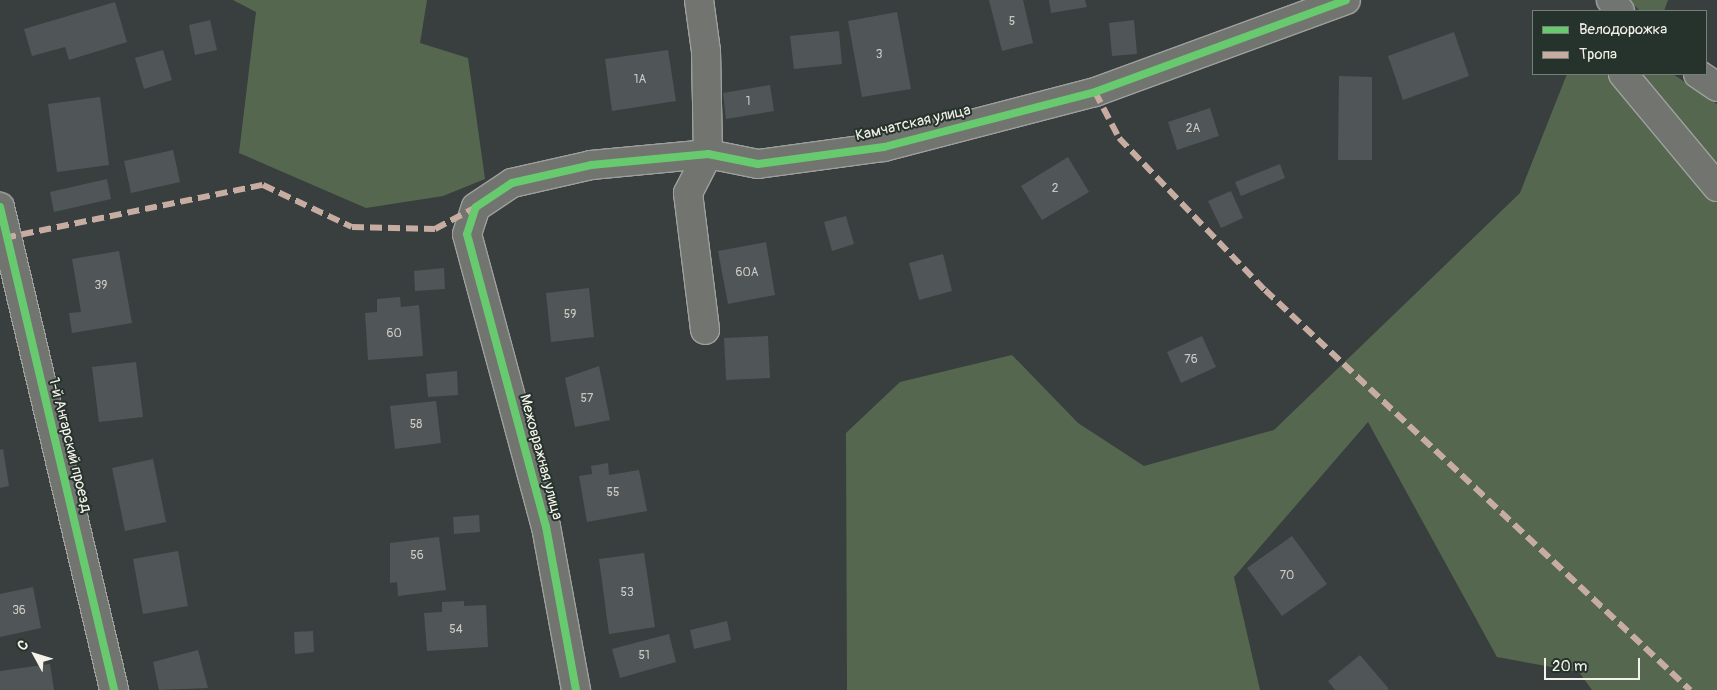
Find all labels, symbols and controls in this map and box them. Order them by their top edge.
legend [1532,10,1707,75]
house number: 5 [1009,15,1015,29]
text: Велодорожка [1579,20,1667,39]
text: Тропа [1579,45,1617,64]
house number: 3 [876,48,882,62]
house number: 1А [634,73,646,87]
house number: 1 [746,95,750,109]
street label: Камчатская улица [854,101,972,145]
house number: 2А [1186,122,1200,136]
house number: 2 [1052,182,1058,196]
house number: 60А [736,266,758,280]
house number: 39 [95,279,107,293]
house number: 59 [564,308,576,322]
house number: 60 [386,327,402,341]
house number: 76 [1184,353,1198,367]
street label: 1-й Ангарский проезд [45,376,95,514]
street label: Межовражная улица [516,392,566,522]
house number: 57 [581,392,593,406]
house number: 58 [410,418,422,432]
house number: 55 [606,486,620,500]
house number: 56 [410,549,424,563]
house number: 70 [1280,569,1294,583]
house number: 53 [620,586,634,600]
house number: 36 [12,604,26,618]
house number: 54 [449,623,463,637]
north arrow [10,630,60,680]
text: С [14,637,32,654]
scale bar [1547,648,1643,680]
house number: 51 [638,649,650,663]
text: 20 m [1552,657,1587,676]

